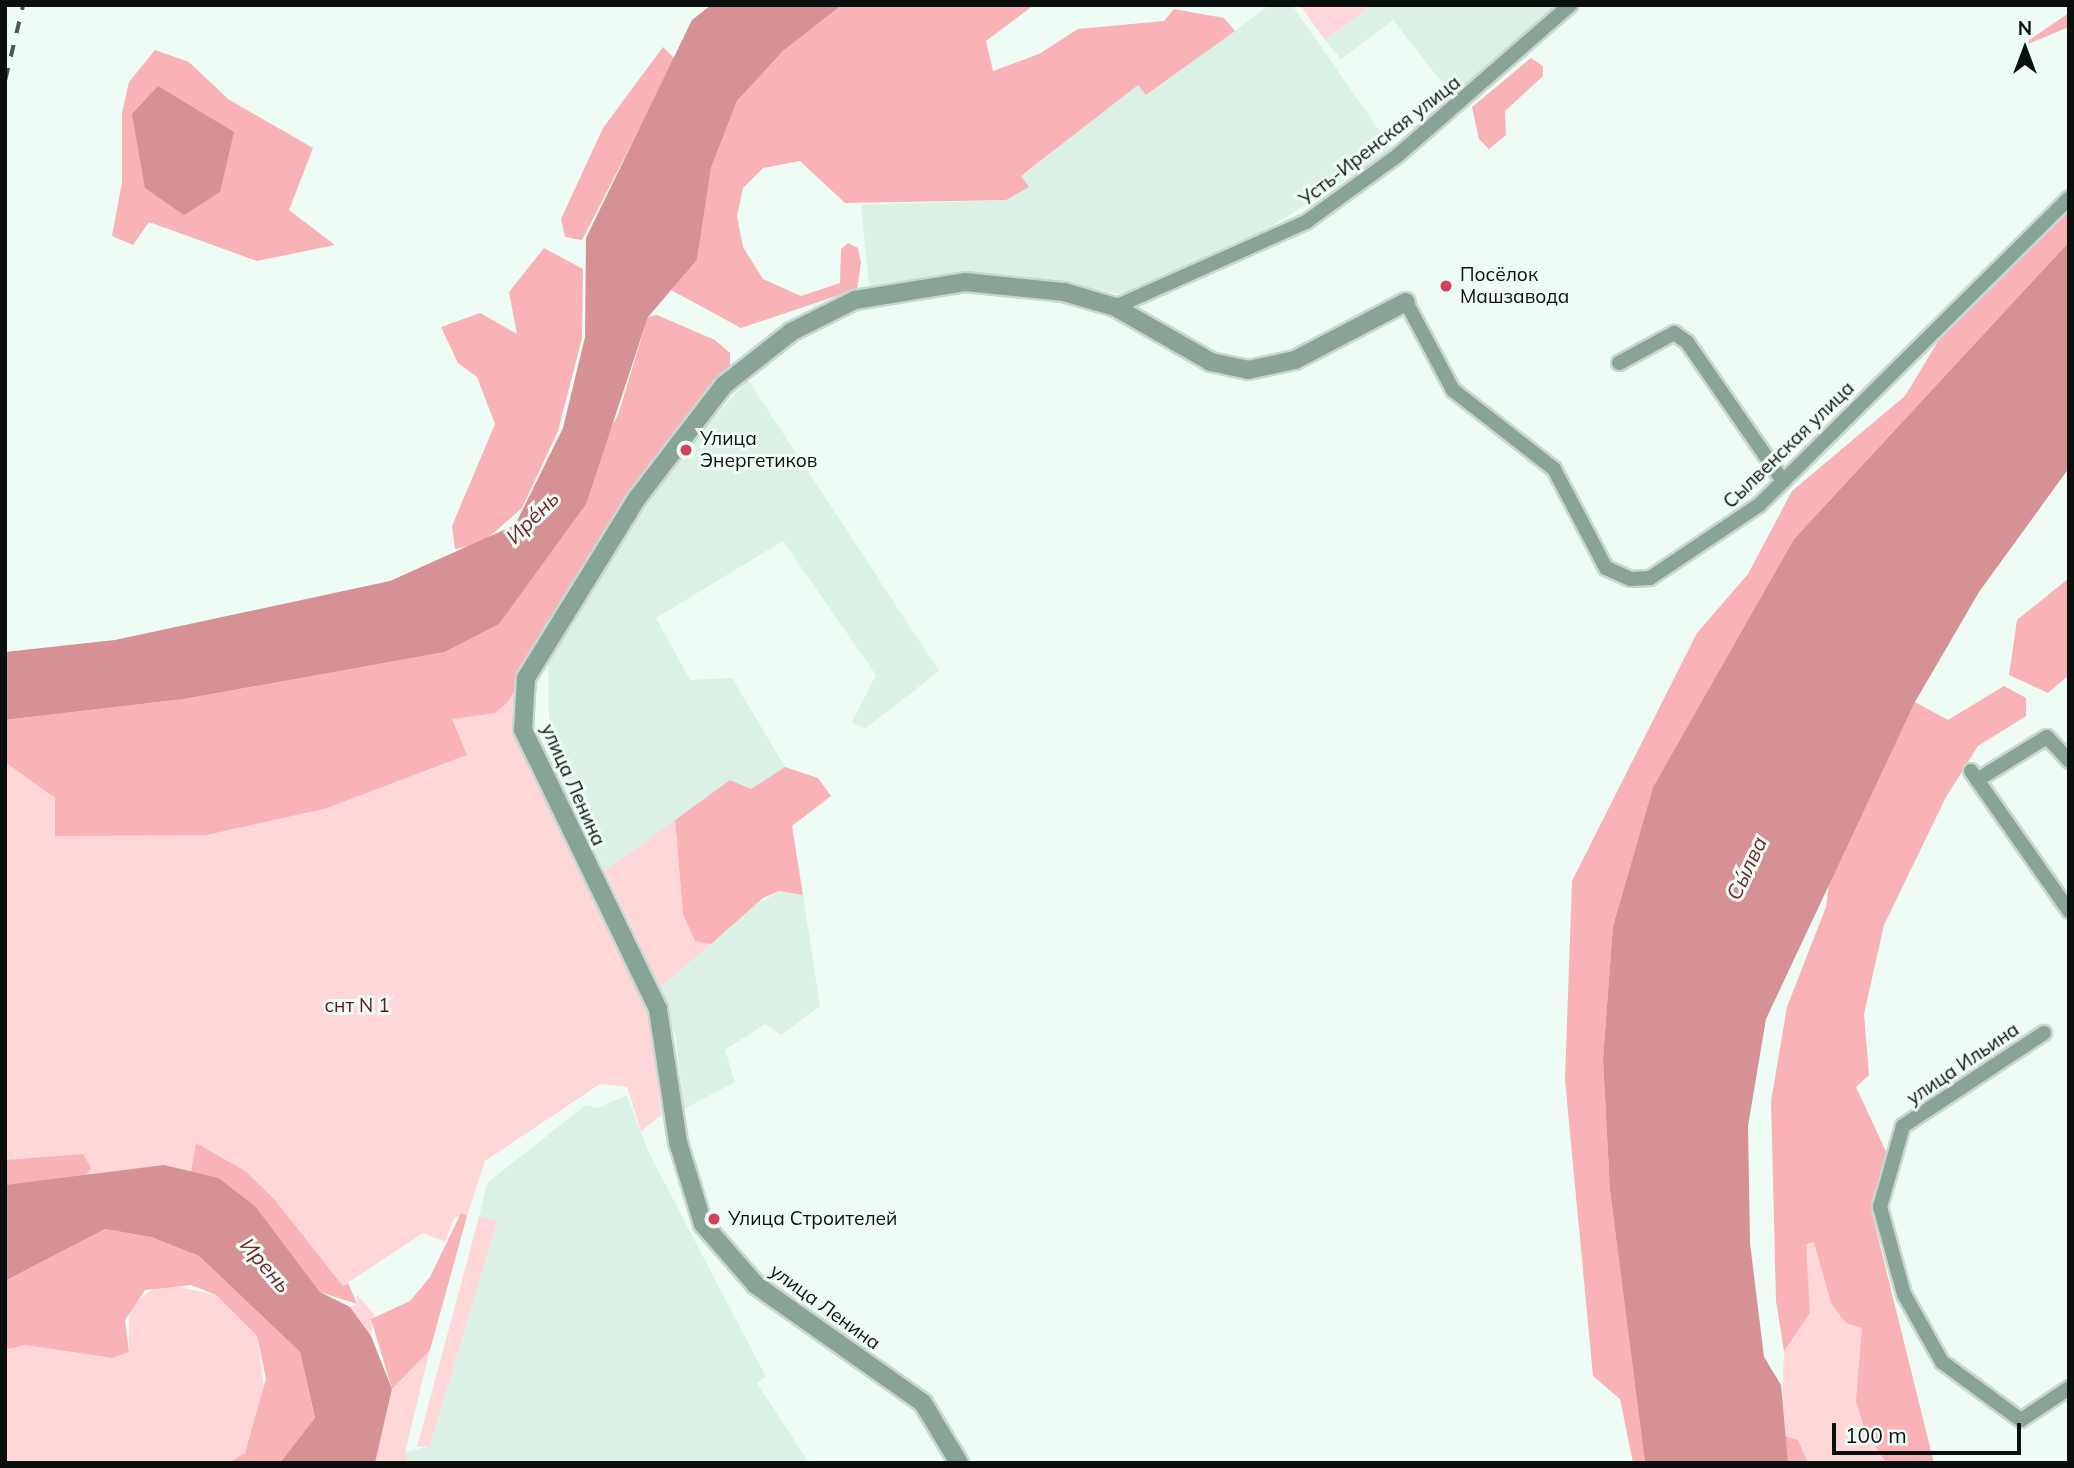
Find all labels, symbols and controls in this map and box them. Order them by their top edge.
north arrow [1990,14,2060,84]
text: N [2018,16,2032,40]
street label: Усть-Иренская улица [1295,71,1465,211]
place label: Посёлок Машзавода [1460,264,1569,308]
marker: Посёлок Машзавода [1438,278,1454,294]
street label: Сылвенская улица [1719,377,1859,513]
place label: Улица Энергетиков [700,428,817,472]
marker: Улица Энергетиков [678,442,694,458]
water label: Ире́нь [500,485,564,549]
street label: улица Ленина [536,721,610,849]
water label: Сы́лва [1720,832,1772,904]
park label: снт N 1 [324,995,390,1017]
street label: улица Ильина [1903,1018,2023,1110]
place label: Улица Строителей [728,1208,897,1230]
marker: Улица Строителей [706,1211,722,1227]
water label: Ирень [235,1233,297,1297]
street label: улица Ленина [765,1259,885,1355]
scale bar [1836,1408,2025,1452]
text: 100 m [1845,1422,1907,1448]

